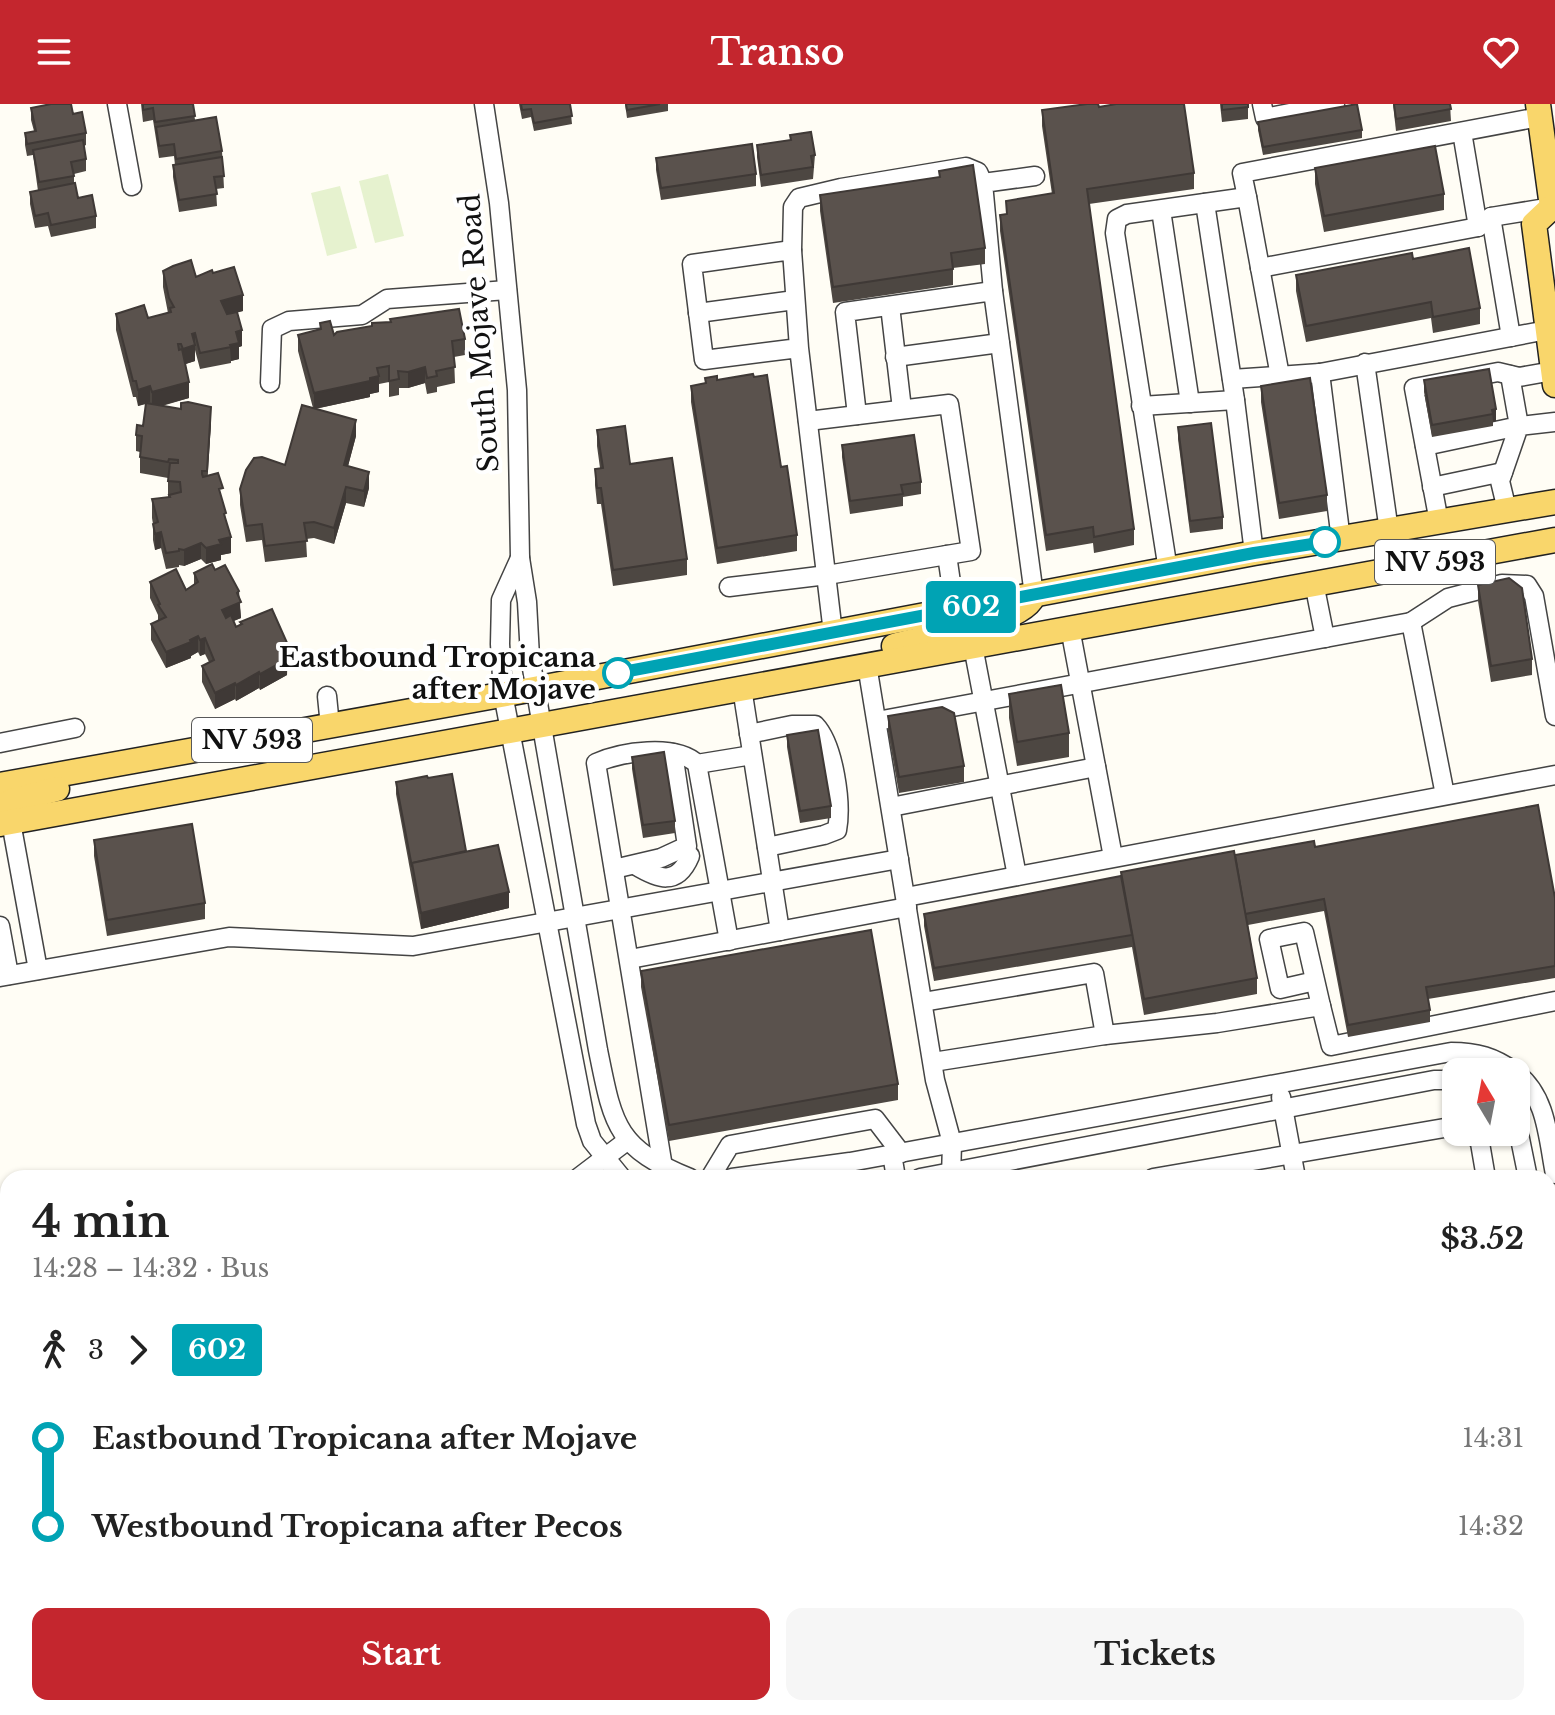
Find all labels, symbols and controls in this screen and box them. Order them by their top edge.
icon: menu [32,30,76,74]
text: Transo [711,30,844,75]
icon: heart [1479,30,1523,74]
street label: South Mojave Road [452,192,507,474]
unlabelled marker [1310,527,1340,557]
road number: NV 593 [1375,540,1495,584]
line badge: 602 [925,581,1017,633]
text: 602 [942,589,1000,624]
place label: Eastbound Tropicana after Mojave [279,640,596,707]
marker: Eastbound Tropicana after Mojave [603,658,633,688]
road number: NV 593 [192,718,312,762]
north arrow [1442,1058,1530,1146]
map controls [1442,1058,1530,1146]
text: 4 min [32,1194,169,1249]
text: $3.52 [1440,1220,1524,1257]
text: 14:28 – 14:32 · Bus [32,1252,269,1284]
icon: walk [32,1328,76,1372]
icon: forward [116,1328,160,1372]
text: 602 [188,1332,246,1367]
text: 3 [88,1334,104,1366]
text: Eastbound Tropicana after Mojave [92,1420,637,1457]
text: 14:31 [1462,1422,1524,1454]
text: Westbound Tropicana after Pecos [92,1508,623,1545]
text: 14:32 [1458,1510,1524,1542]
button: Start [32,1608,770,1700]
button: Tickets [786,1608,1524,1700]

